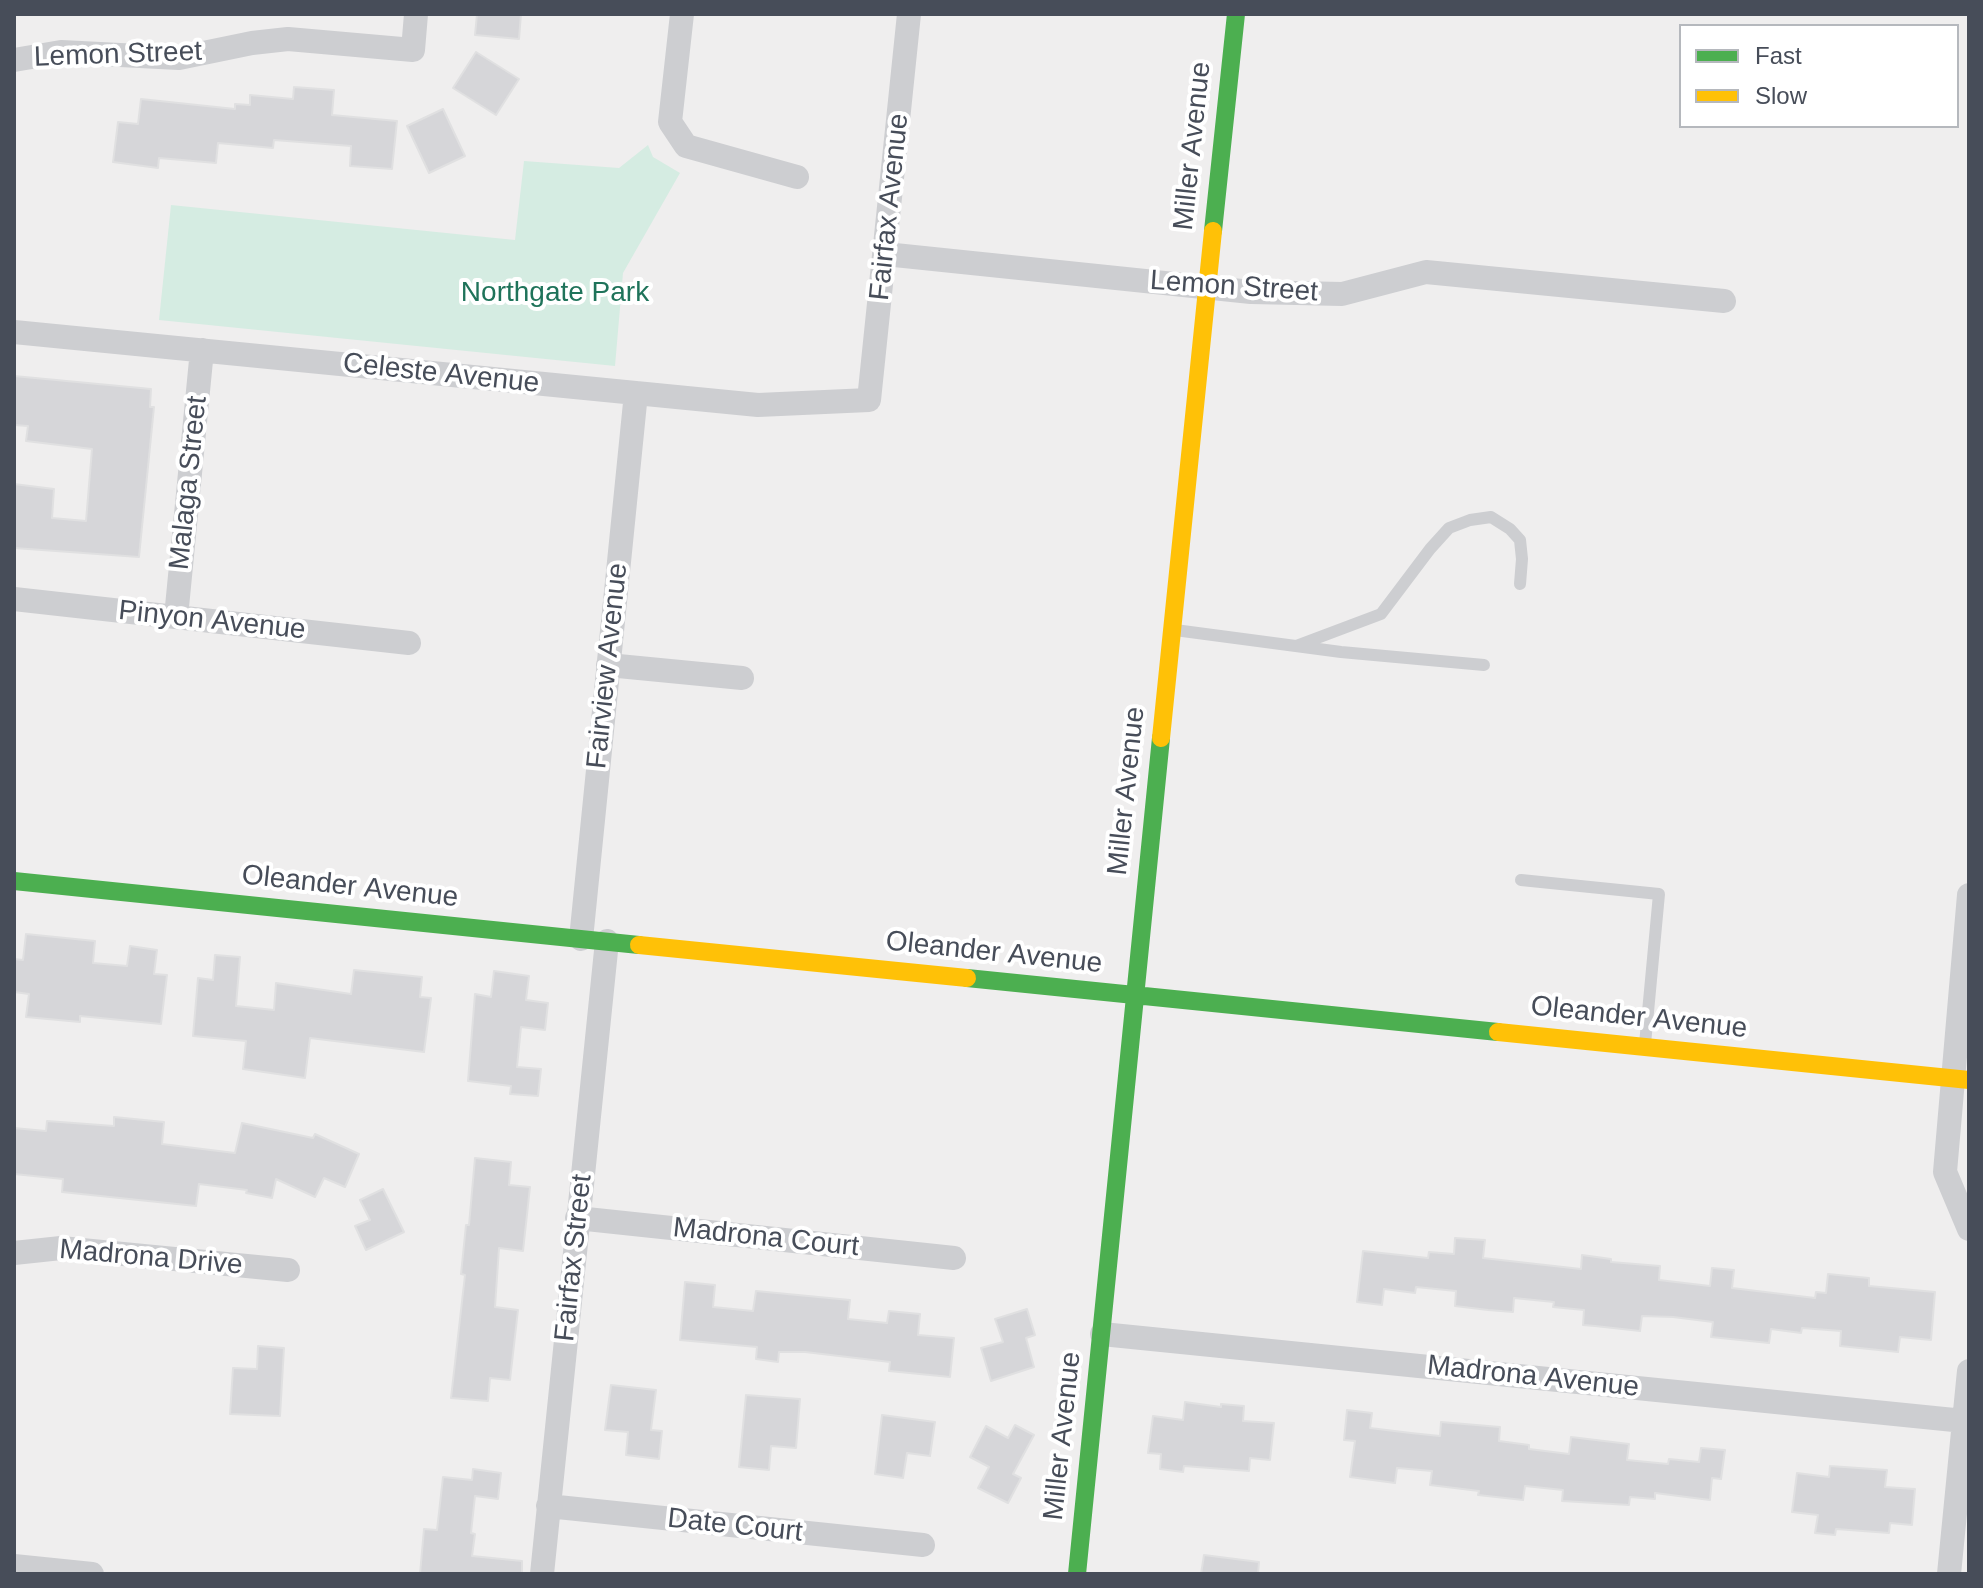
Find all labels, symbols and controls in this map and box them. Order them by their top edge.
legend [1679,24,1959,128]
street label: Lemon Street [33,35,203,75]
text: Fast [1755,42,1802,69]
street label: Miller Avenue [1167,60,1219,232]
text: Slow [1755,82,1807,109]
street label: Fairfax Avenue [863,112,917,302]
street label: Lemon Street [1149,264,1319,310]
park label: Northgate Park [461,276,649,310]
street label: Celeste Avenue [341,347,541,401]
street label: Malaga Street [163,395,215,571]
street label: Fairview Avenue [581,562,635,770]
street label: Pinyon Avenue [117,594,307,648]
street label: Miller Avenue [1101,705,1153,877]
street label: Oleander Avenue [240,859,460,915]
street label: Oleander Avenue [884,925,1104,981]
street label: Oleander Avenue [1529,990,1749,1046]
street label: Fairfax Street [549,1173,599,1343]
street label: Madrona Court [671,1212,861,1264]
street label: Madrona Drive [58,1233,244,1283]
street label: Madrona Avenue [1425,1349,1641,1405]
street label: Miller Avenue [1037,1350,1089,1522]
street label: Date Court [666,1502,804,1550]

